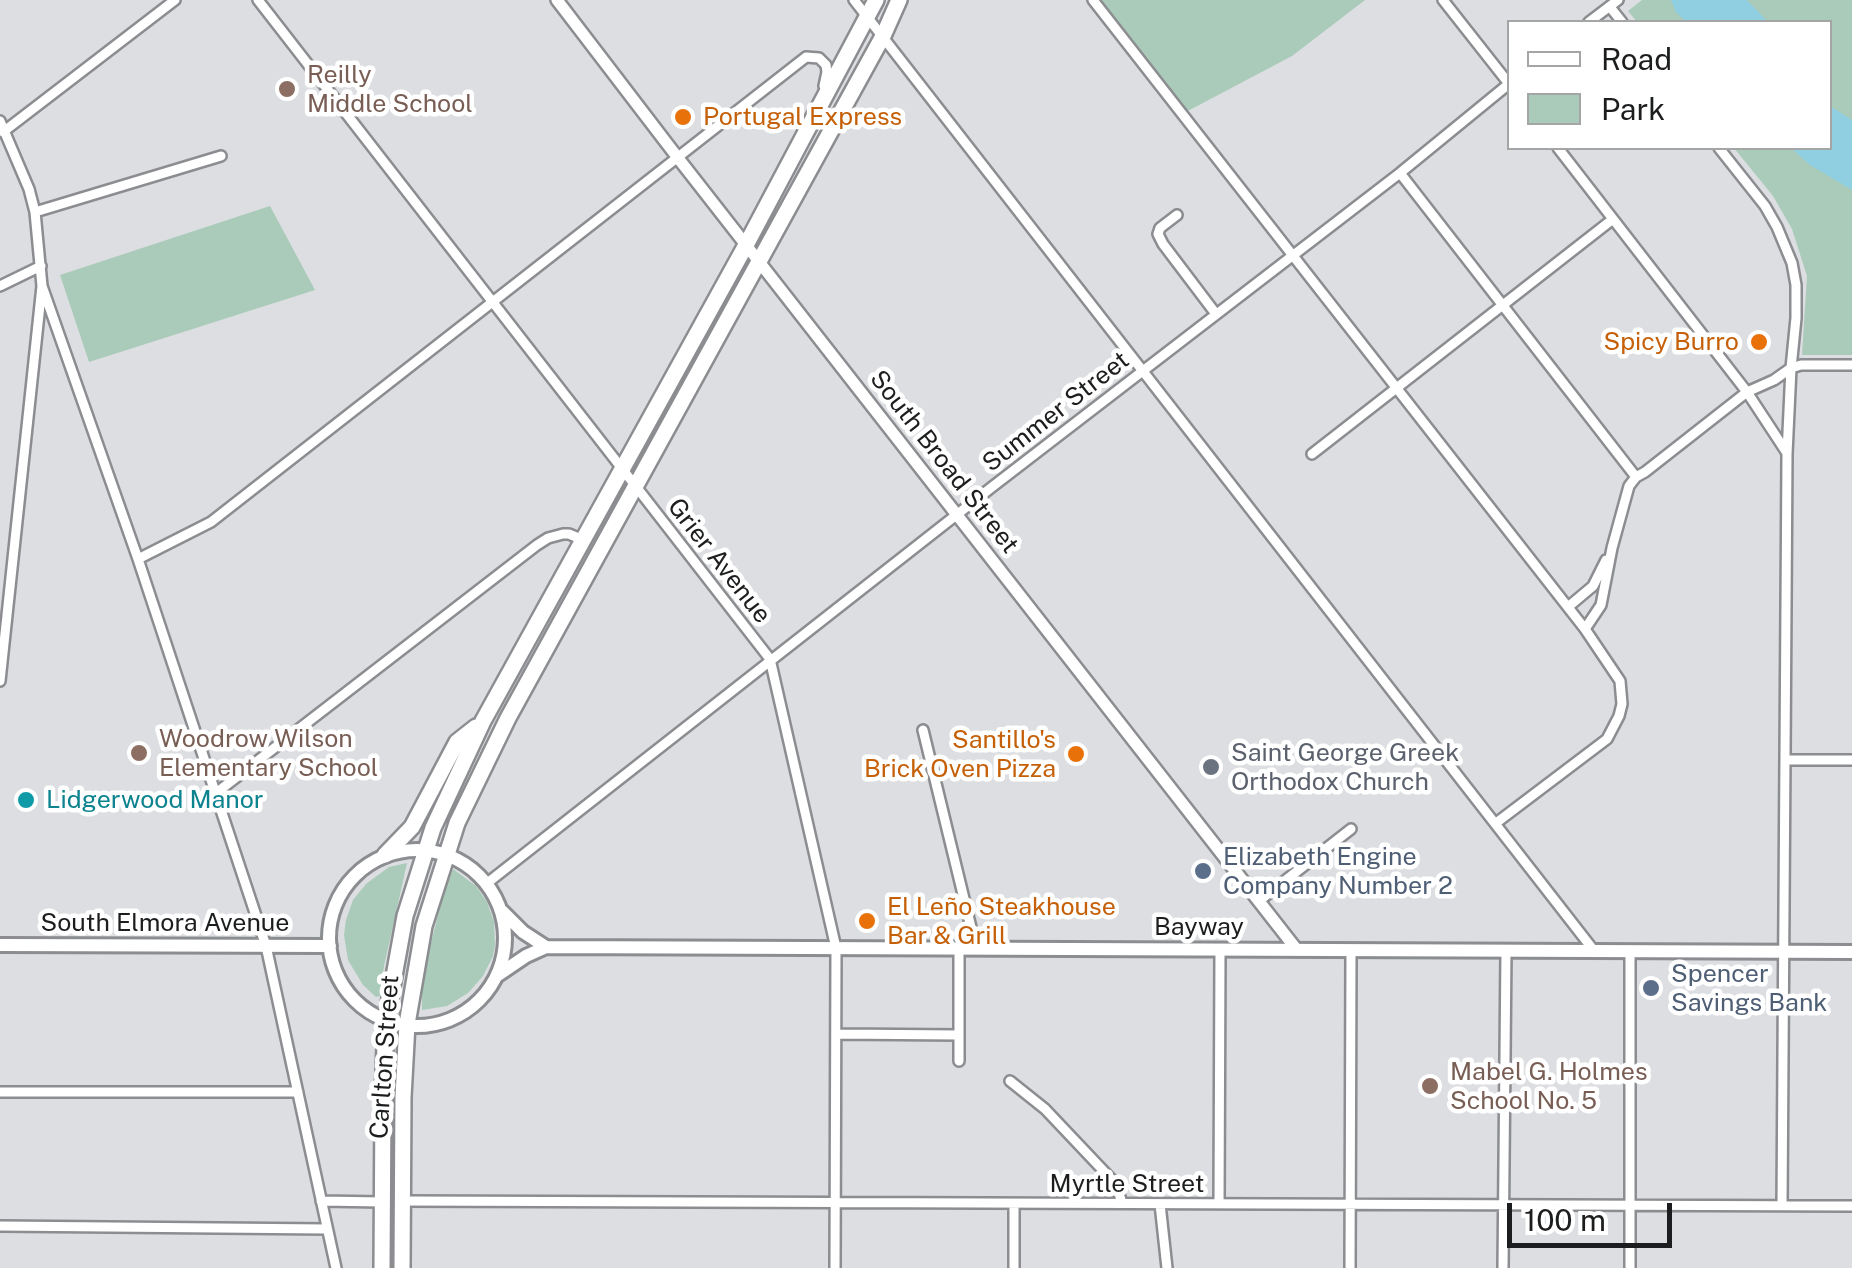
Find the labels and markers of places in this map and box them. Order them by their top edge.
place label: Reilly Middle School [307,60,473,119]
marker: Reilly Middle School [276,78,298,100]
place label: Portugal Express [703,102,902,132]
marker: Portugal Express [672,106,694,128]
place label: Spicy Burro [1603,327,1739,357]
marker: Spicy Burro [1748,331,1770,353]
place label: Woodrow Wilson Elementary School [159,724,378,783]
place label: Santillo's Brick Oven Pizza [864,725,1056,784]
place label: Saint George Greek Orthodox Church [1231,738,1459,797]
marker: Woodrow Wilson Elementary School [128,742,150,764]
marker: Santillo's Brick Oven Pizza [1065,743,1087,765]
marker: Saint George Greek Orthodox Church [1200,756,1222,778]
place label: Lidgerwood Manor [46,785,264,815]
marker: Lidgerwood Manor [15,789,37,811]
place label: Elizabeth Engine Company Number 2 [1223,842,1453,901]
marker: Elizabeth Engine Company Number 2 [1192,860,1214,882]
place label: El Leño Steakhouse Bar & Grill [887,892,1116,951]
marker: El Leño Steakhouse Bar & Grill [856,910,878,932]
place label: Spencer Savings Bank [1671,959,1827,1018]
marker: Spencer Savings Bank [1640,977,1662,999]
place label: Mabel G. Holmes School No. 5 [1450,1057,1648,1116]
marker: Mabel G. Holmes School No. 5 [1419,1075,1441,1097]

